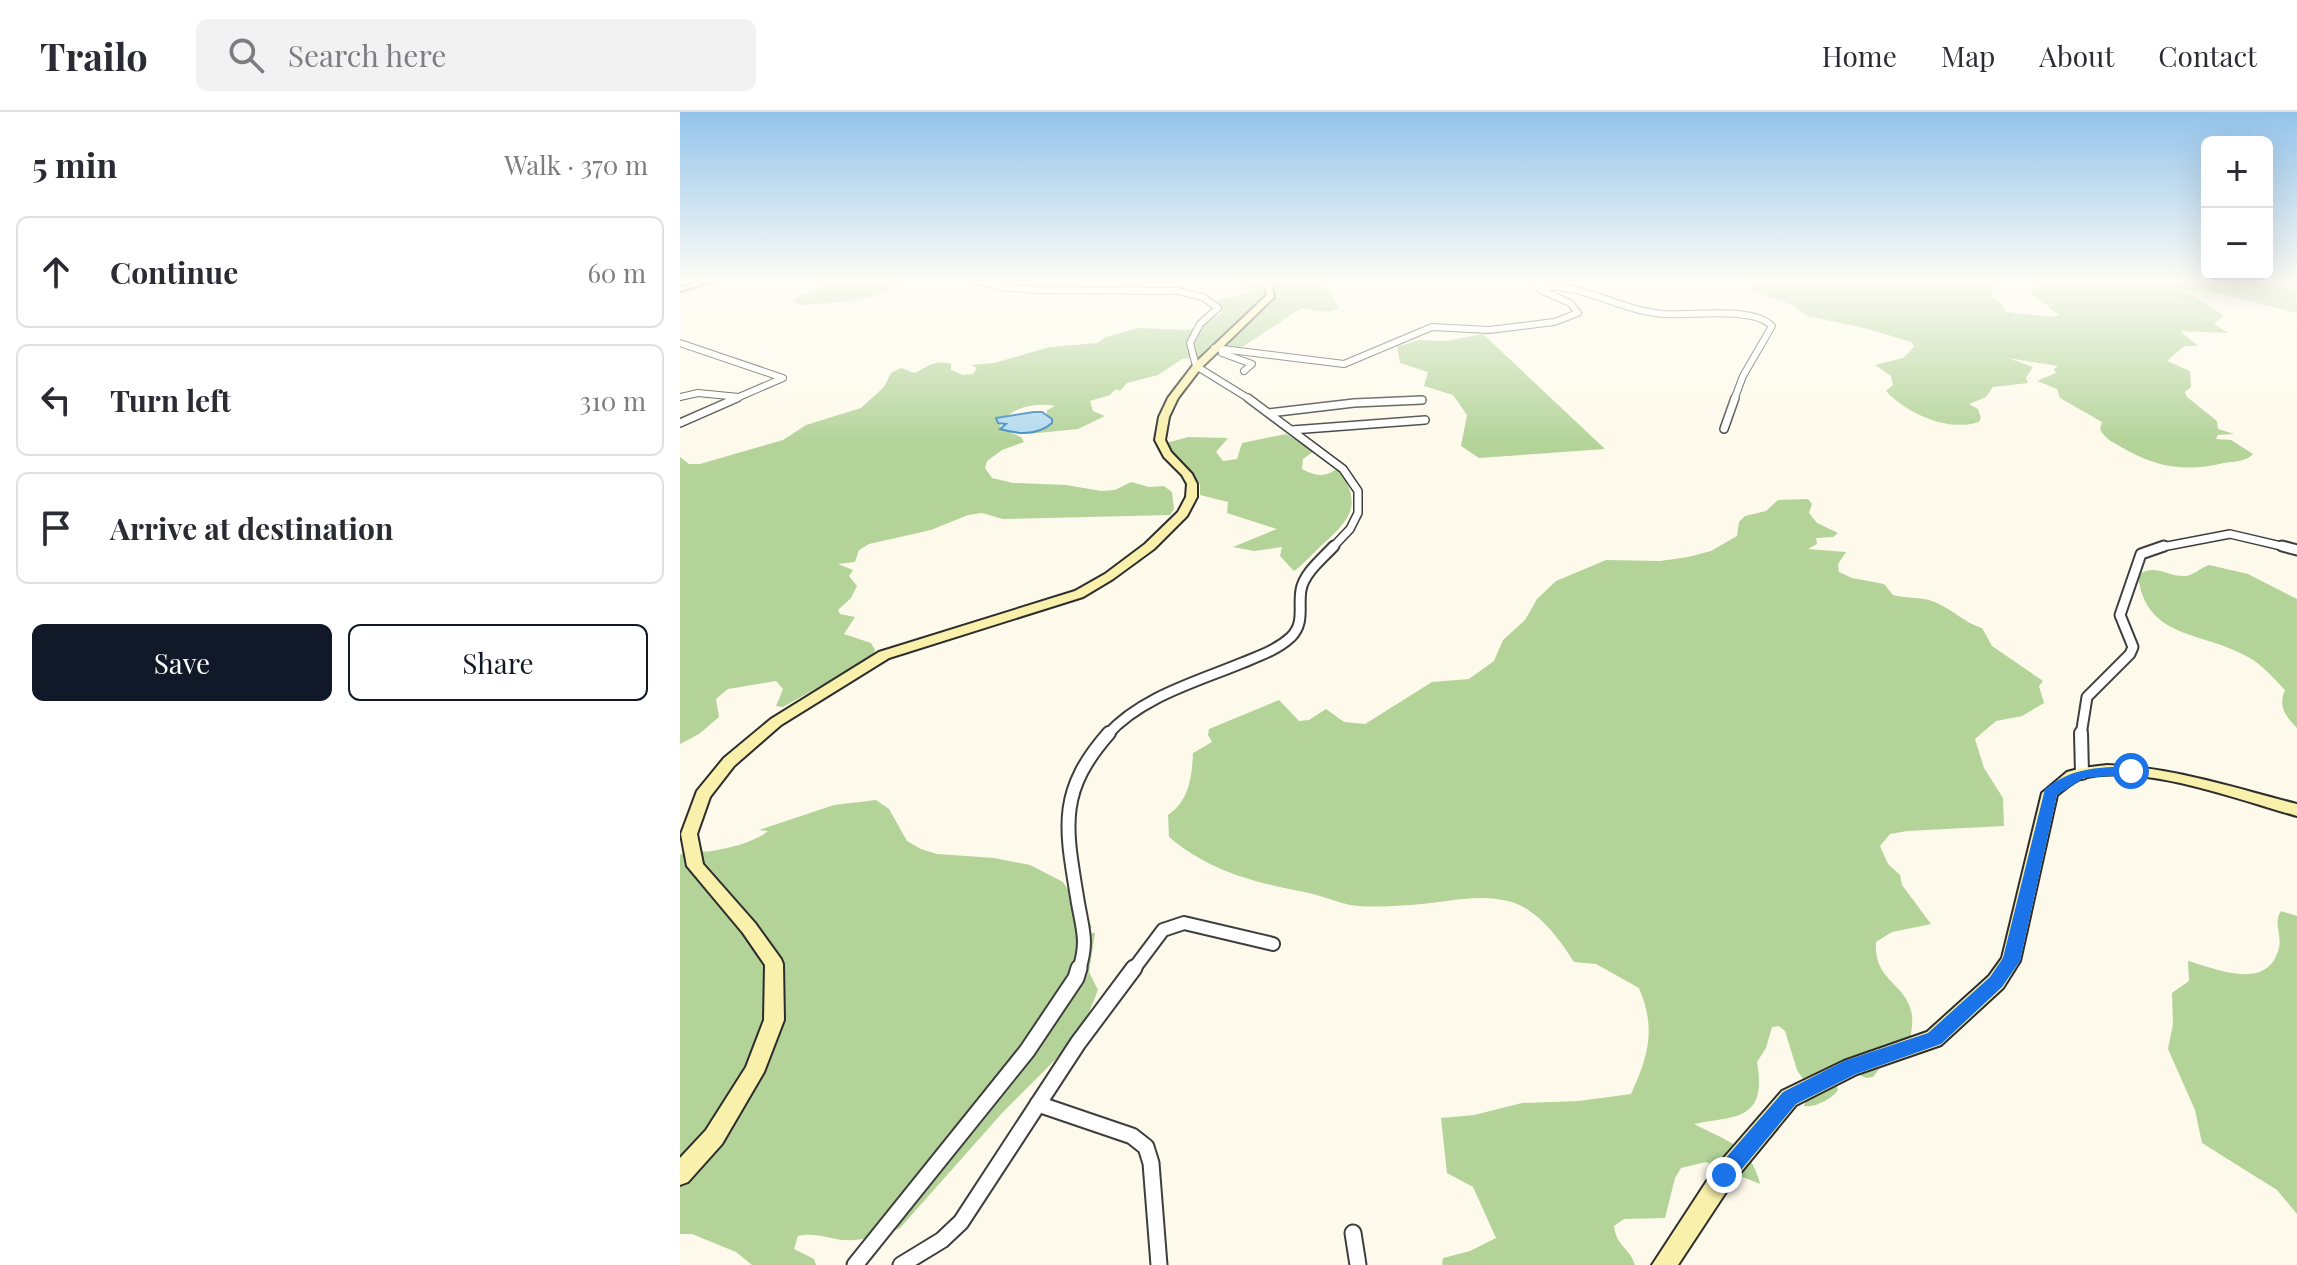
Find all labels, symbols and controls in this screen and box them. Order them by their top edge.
search box [196,19,756,91]
text: Trailo [40,30,148,81]
icon: search [224,33,268,77]
text: Search here [288,35,446,75]
text: Home [1822,37,1897,74]
text: Map [1941,37,1995,74]
text: About [2039,37,2114,74]
text: Contact [2158,37,2257,74]
map controls [2201,136,2273,280]
button: + [2201,136,2273,208]
text: 5 min [32,141,117,187]
text: Walk · 370 m [504,147,648,182]
button: − [2201,208,2273,280]
icon: ahead [34,250,78,294]
text: Continue [110,252,238,292]
text: 60 m [587,255,646,290]
icon: left [34,378,78,422]
text: Turn left [110,380,231,420]
text: 310 m [579,383,646,418]
icon: arrive [34,506,78,550]
text: Arrive at destination [110,508,393,548]
button: Save [32,624,332,701]
button: Share [348,624,648,701]
route start [2113,753,2149,789]
route end [1706,1157,1742,1193]

